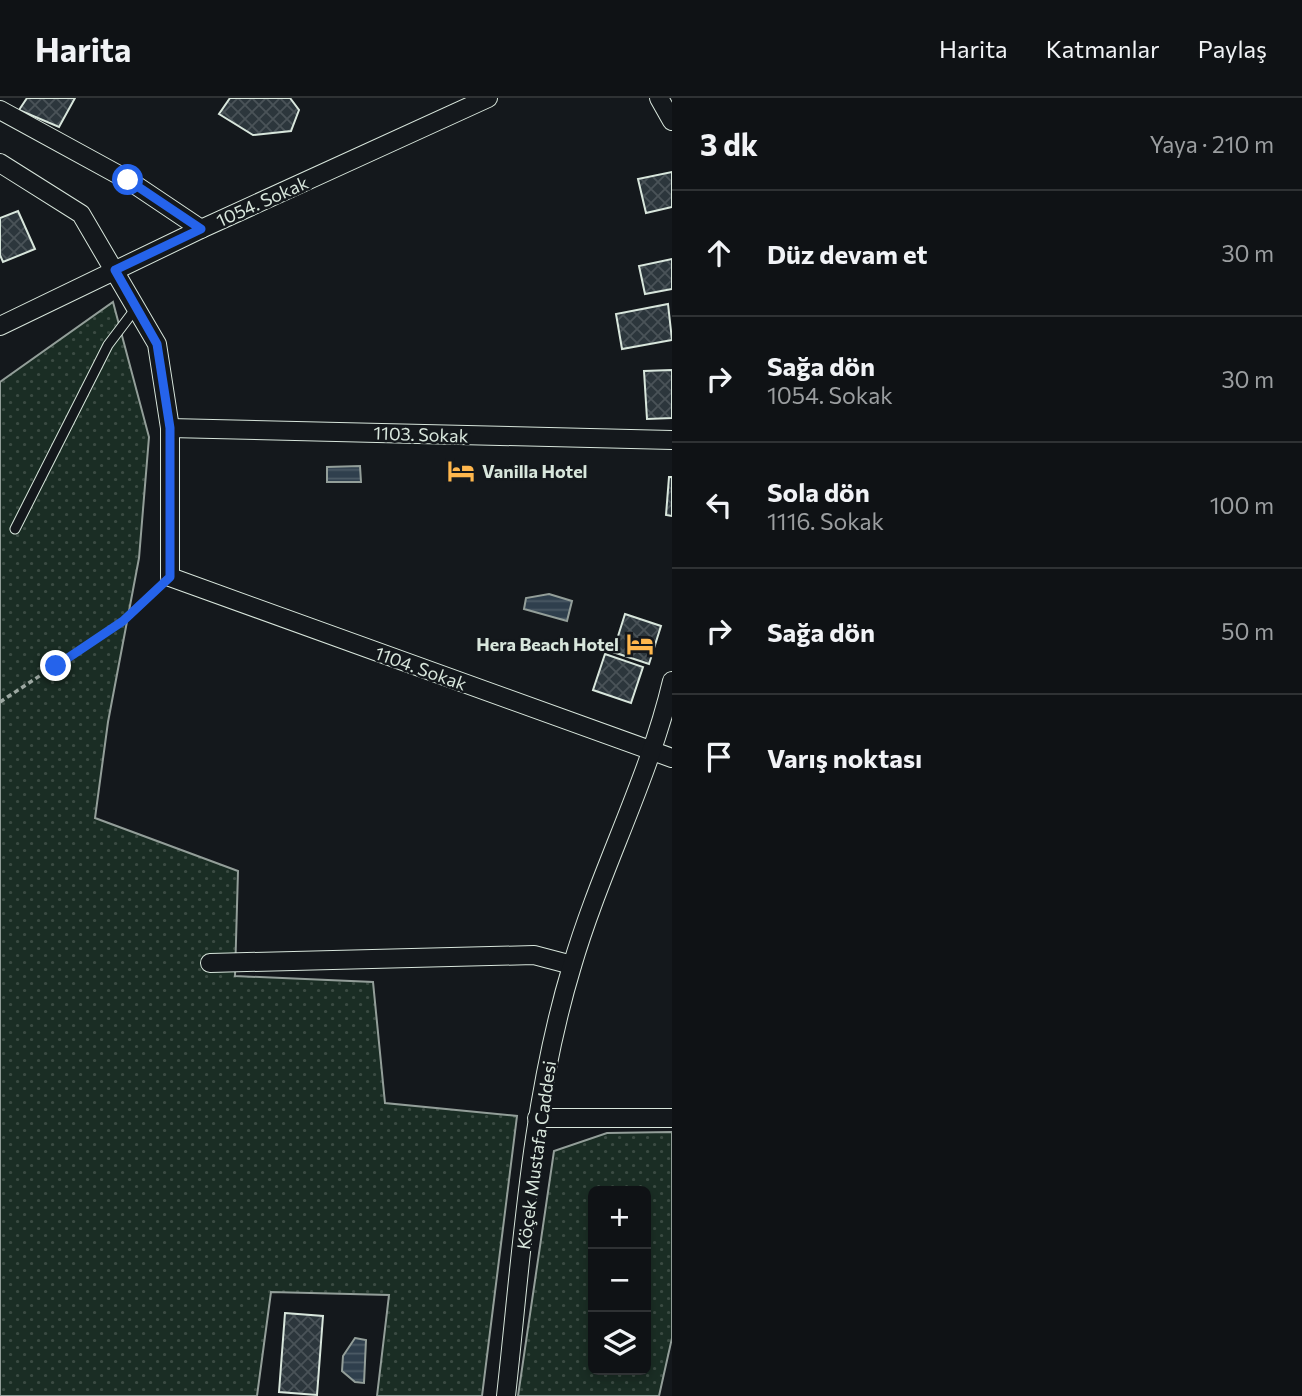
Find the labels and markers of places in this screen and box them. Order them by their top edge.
hotel icon: Vanilla Hotel [446,456,476,486]
place label: Vanilla Hotel [482,460,588,482]
hotel icon: Hera Beach Hotel [625,629,655,659]
place label: Hera Beach Hotel [476,633,619,655]

